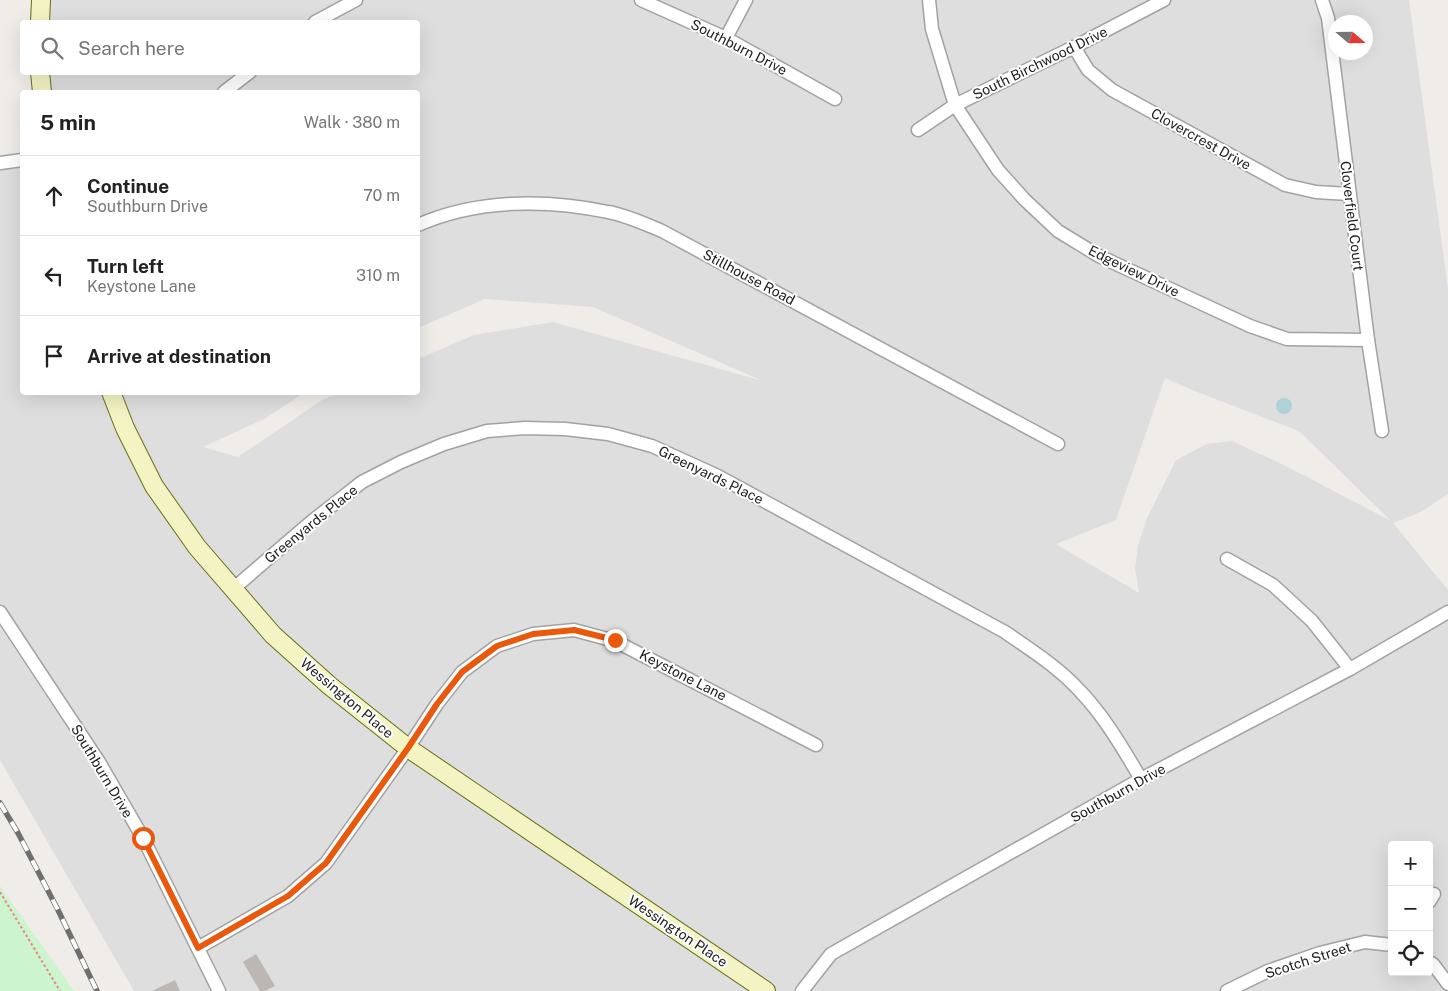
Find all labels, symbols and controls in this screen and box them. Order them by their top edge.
north arrow [1328,15,1373,60]
street label: Southburn Drive [688,16,790,78]
search box [20,20,420,75]
street label: South Birchwood Drive [970,23,1110,103]
icon: search [38,34,66,62]
text: Search here [78,37,185,59]
street label: Clovercrest Drive [1148,105,1254,173]
text: 5 min [40,110,96,135]
text: Walk · 380 m [304,113,400,132]
street label: Cloverfield Court [1337,160,1367,272]
text: Continue [87,175,169,197]
icon: ahead [40,182,68,210]
text: 70 m [363,186,400,205]
text: Southburn Drive [87,197,208,216]
street label: Edgeview Drive [1086,242,1182,300]
street label: Stillhouse Road [700,246,798,308]
text: Turn left [87,255,164,277]
icon: left [40,262,68,290]
text: 310 m [356,266,400,285]
text: Keystone Lane [87,277,196,296]
icon: arrive [40,342,68,370]
text: Arrive at destination [87,345,271,367]
street label: Greenyards Place [656,443,766,507]
street label: Greenyards Place [261,482,361,566]
route end [604,629,627,652]
street label: Keystone Lane [637,646,729,704]
street label: Wessington Place [297,655,397,741]
street label: Southburn Drive [68,721,136,821]
street label: Southburn Drive [1068,760,1168,826]
route start [132,827,155,850]
map controls [1388,841,1433,976]
button: + [1388,841,1433,886]
button: − [1388,886,1433,931]
street label: Wessington Place [625,892,731,970]
button: locate [1388,931,1433,976]
street label: Scotch Street [1263,939,1353,981]

